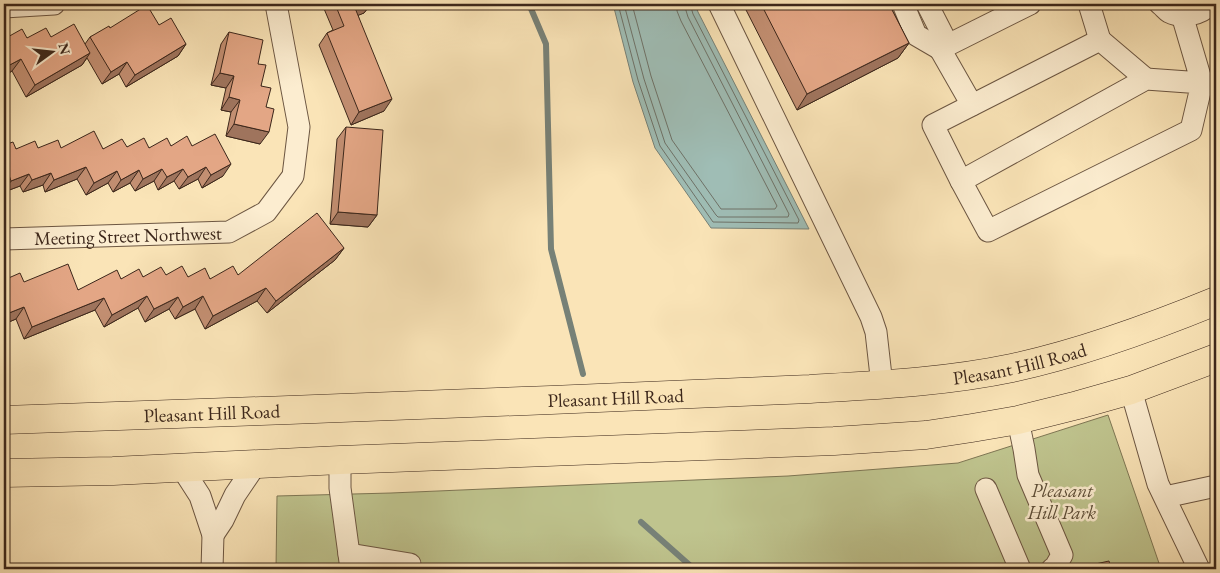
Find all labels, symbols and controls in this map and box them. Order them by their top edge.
north arrow [28,28,78,78]
text: N [54,41,75,57]
street label: Meeting Street Northwest [34,220,222,251]
street label: Pleasant Hill Road [951,337,1090,390]
street label: Pleasant Hill Road [547,382,685,413]
street label: Pleasant Hill Road [143,398,281,428]
park label: Pleasant Hill Park [1027,478,1097,525]

